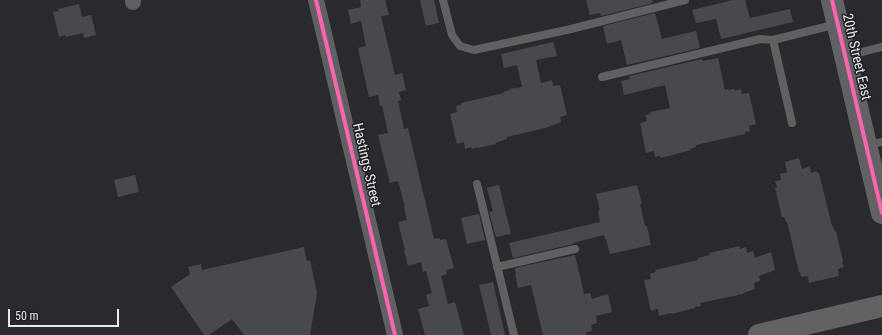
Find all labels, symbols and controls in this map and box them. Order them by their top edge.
street label: 20th Street East [838,12,874,102]
street label: Hastings Street [348,122,384,208]
scale bar [10,301,121,327]
text: 50 m [15,309,39,323]

